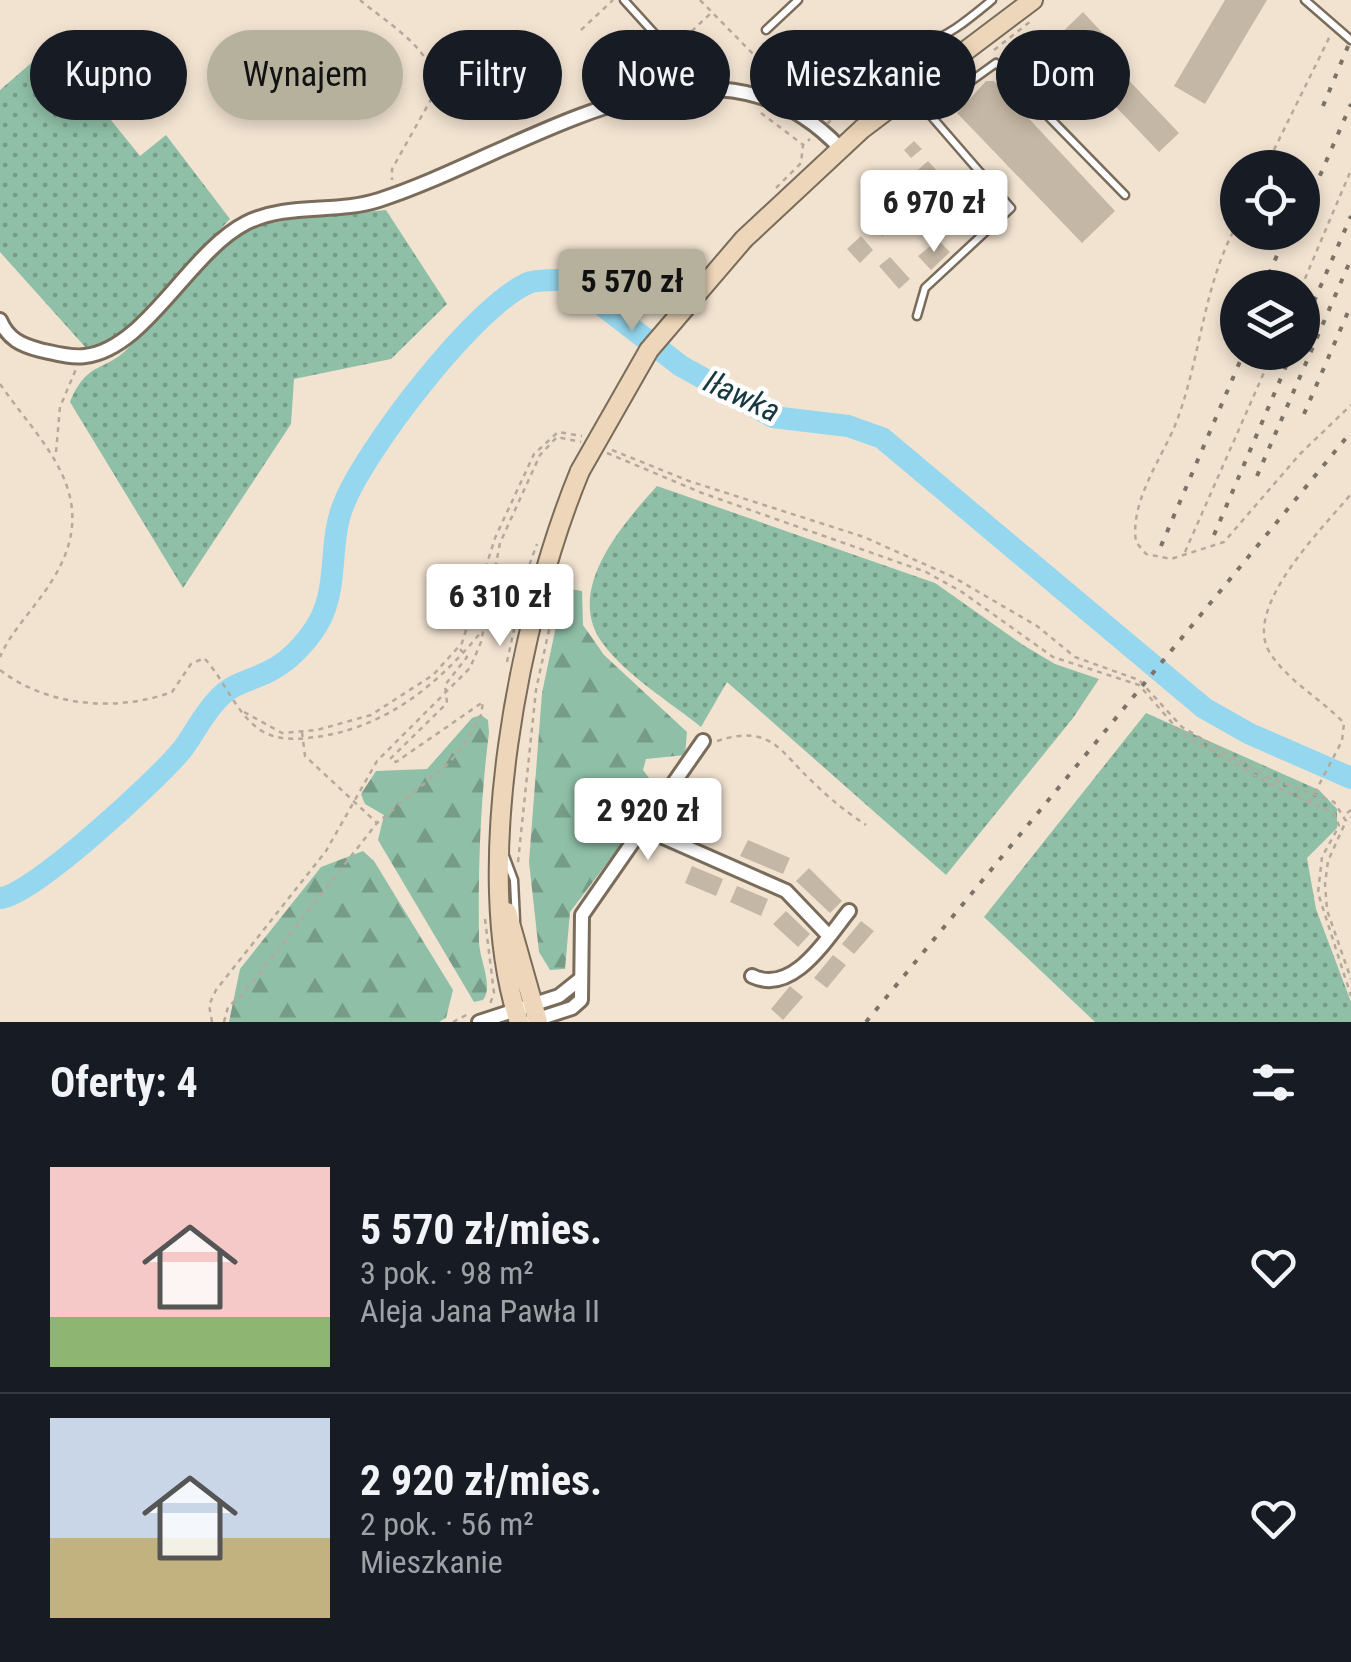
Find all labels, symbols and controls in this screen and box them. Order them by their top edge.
chip: Kupno [30,30,187,120]
chip: Wynajem [207,30,403,120]
chip: Filtry [423,30,562,120]
chip: Nowe [582,30,730,120]
chip: Mieszkanie [750,30,976,120]
chip: Dom [996,30,1130,120]
map controls [1220,150,1320,370]
button: locate [1220,150,1320,250]
pin: 6 970 zł [831,170,1037,255]
text: 6 970 zł [882,183,986,221]
pin: 5 570 zł [529,249,735,334]
text: 5 570 zł [580,262,684,300]
button: layers [1220,270,1320,370]
water label: Iławka [698,362,786,430]
pin: 6 310 zł [397,564,603,649]
text: 6 310 zł [448,577,552,615]
pin: 2 920 zł [545,778,751,863]
text: 2 920 zł [596,791,700,829]
icon: filters [1246,1055,1301,1110]
text: Oferty: 4 [50,1058,198,1107]
text: 5 570 zł/mies. [360,1205,602,1254]
icon: home [130,1207,250,1327]
icon: heart [1246,1240,1301,1295]
text: 3 pok. · 98 m² [360,1254,534,1292]
text: Aleja Jana Pawła II [360,1292,600,1330]
text: 2 920 zł/mies. [360,1456,602,1505]
icon: home [130,1458,250,1578]
icon: heart [1246,1491,1301,1546]
text: 2 pok. · 56 m² [360,1505,534,1543]
text: Mieszkanie [360,1543,503,1581]

